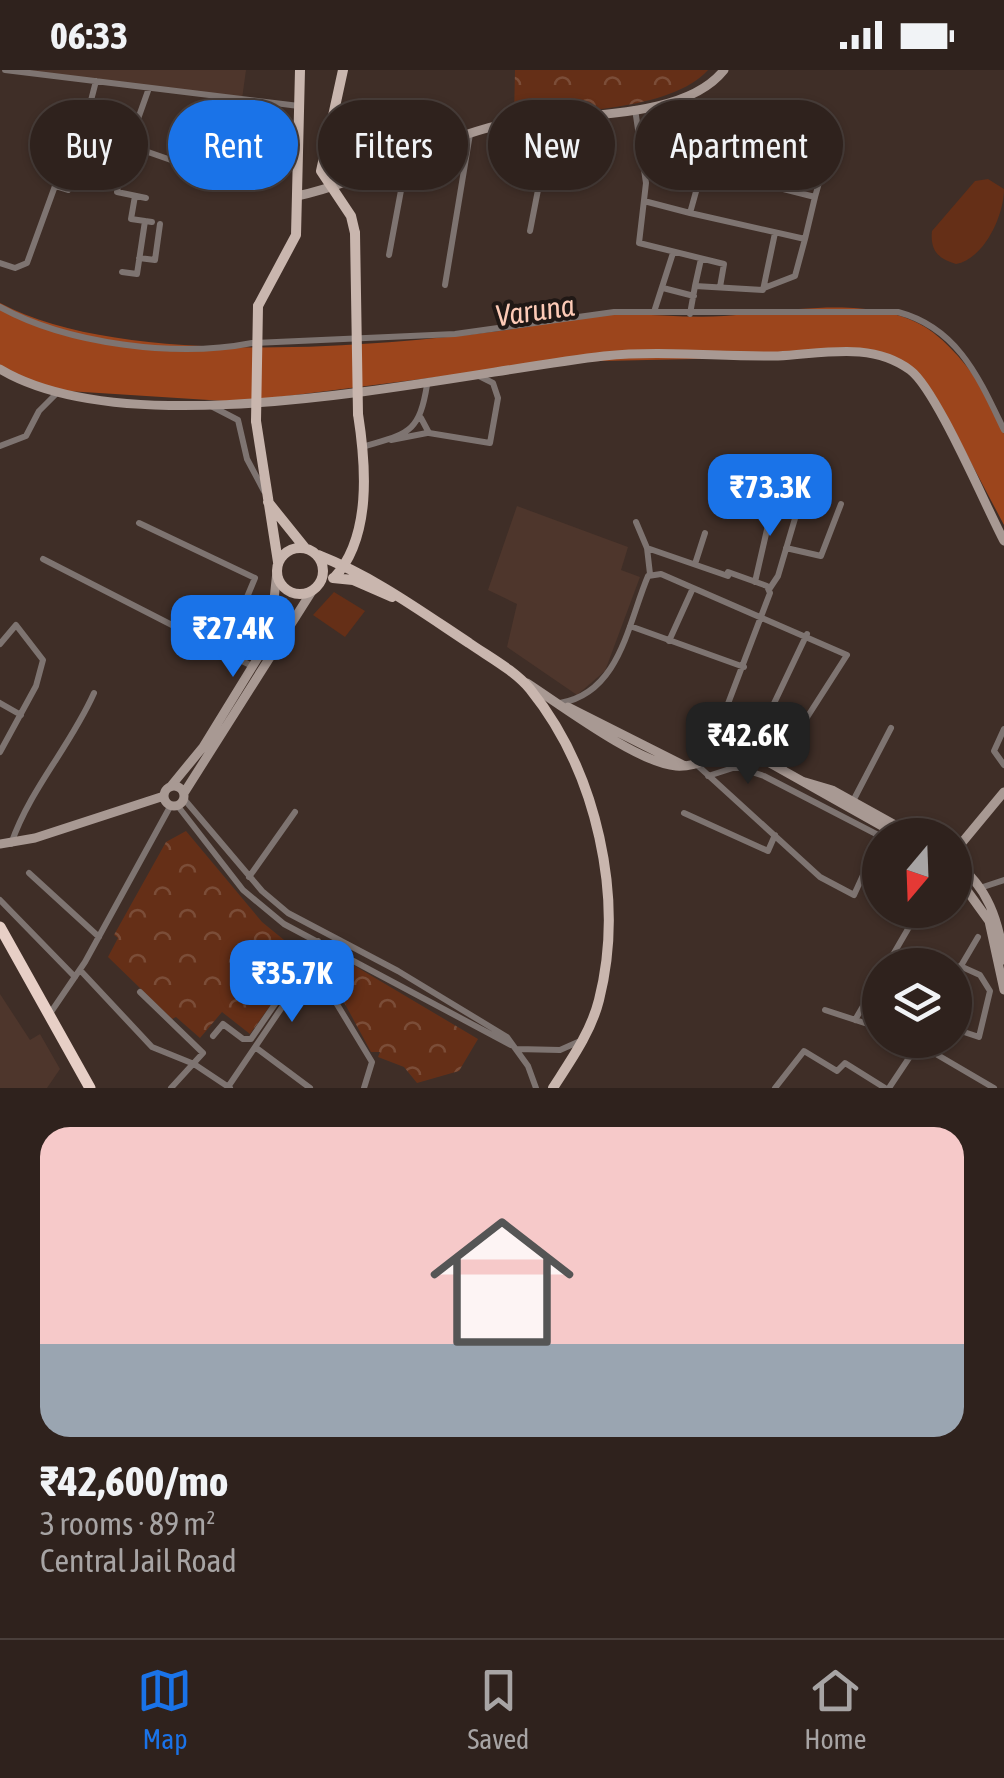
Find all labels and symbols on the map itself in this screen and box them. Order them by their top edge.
water label: Varuna [493,288,577,332]
pin: ₹73.3K [689,454,851,539]
pin: ₹27.4K [152,595,314,680]
pin: ₹42.6K [667,702,829,787]
north arrow [862,818,972,928]
pin: ₹35.7K [211,940,373,1025]

